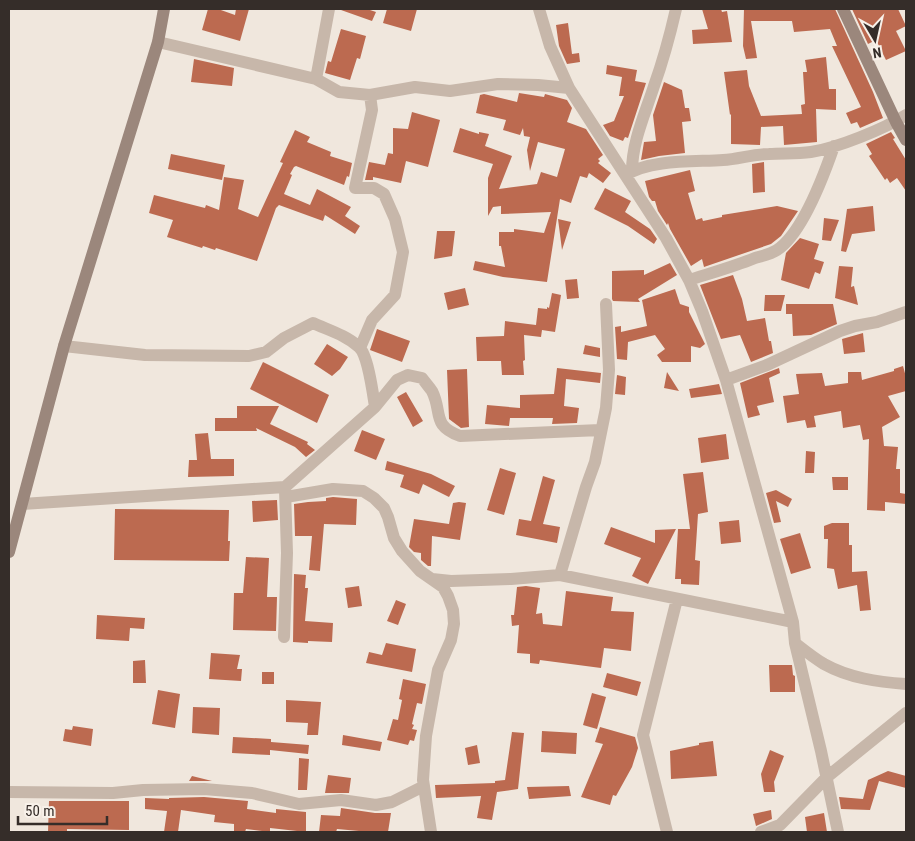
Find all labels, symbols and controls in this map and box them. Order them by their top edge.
north arrow [850,15,900,65]
text: N [872,44,883,61]
scale bar [18,794,106,826]
text: 50 m [25,802,55,820]

